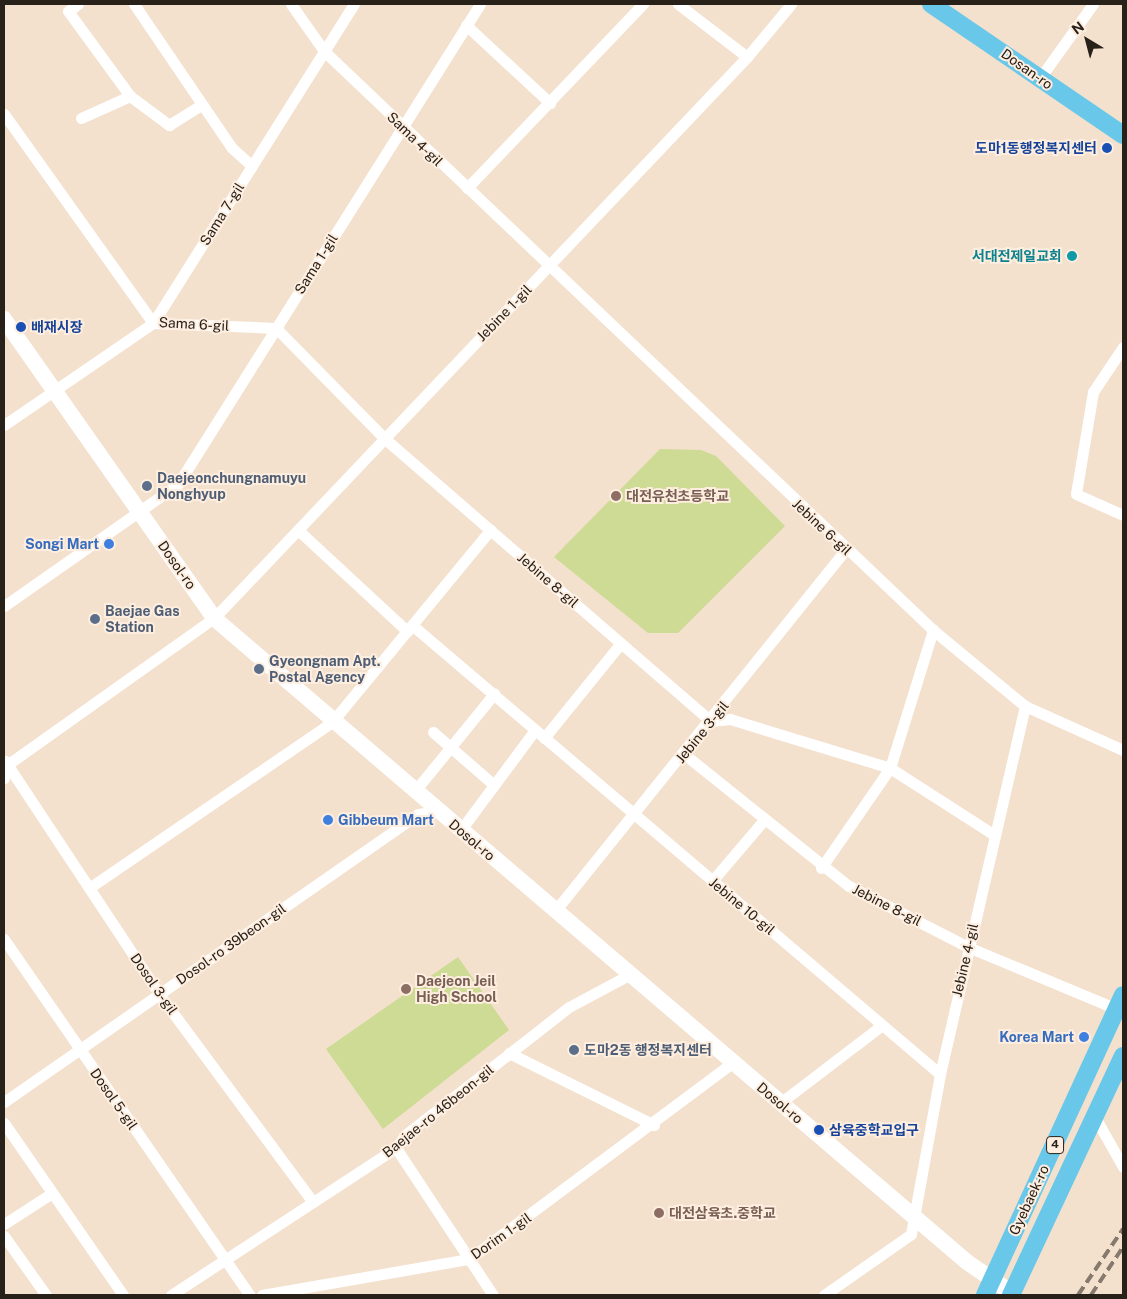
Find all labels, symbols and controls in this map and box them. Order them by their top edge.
north arrow [1062,15,1112,65]
text: N [1069,18,1087,38]
street label: Dosan-ro [998,45,1056,93]
street label: Sama 4-gil [384,108,446,170]
place label: 도마1동행정복지센터 [975,140,1097,156]
marker: 도마1동행정복지센터 [1101,142,1113,154]
street label: Sama 7-gil [196,180,248,248]
street label: Sama 1-gil [291,231,341,297]
place label: 서대전제일교회 [972,248,1062,264]
marker: 서대전제일교회 [1066,250,1078,262]
street label: Jebine 1-gil [473,281,535,345]
street label: Sama 6-gil [158,314,230,334]
place label: 배재시장 [31,319,83,335]
marker: 배재시장 [15,321,27,333]
place label: Daejeonchungnamuyu Nonghyup [157,470,306,502]
marker: Daejeonchungnamuyu Nonghyup [141,480,153,492]
place label: 대전유천초등학교 [626,488,729,504]
marker: 대전유천초등학교 [610,490,622,502]
street label: Jebine 6-gil [789,495,855,559]
place label: Songi Mart [25,536,99,552]
marker: Songi Mart [103,538,115,550]
street label: Dosol-ro [154,538,200,592]
street label: Jebine 8-gil [514,549,582,611]
place label: Baejae Gas Station [105,603,180,636]
marker: Baejae Gas Station [89,613,101,625]
place label: Gyeongnam Apt. Postal Agency [269,653,380,686]
marker: Gyeongnam Apt. Postal Agency [253,663,265,675]
street label: Jebine 3-gil [672,697,732,767]
place label: Gibbeum Mart [338,812,434,828]
marker: Gibbeum Mart [322,814,334,826]
street label: Dosol-ro [445,816,499,864]
street label: Jebine 10-gil [706,874,778,938]
street label: Jebine 8-gil [850,880,924,930]
street label: Dosol-ro 39beon-gil [173,900,289,988]
street label: Jebine 4-gil [948,921,982,999]
street label: Dosol 3-gil [127,950,181,1018]
place label: Daejeon Jeil High School [416,973,497,1006]
marker: Daejeon Jeil High School [400,983,412,995]
place label: Korea Mart [999,1029,1074,1045]
marker: Korea Mart [1078,1031,1090,1043]
place label: 도마2동 행정복지센터 [584,1042,712,1058]
marker: 도마2동 행정복지센터 [568,1044,580,1056]
street label: Baejae-ro 46beon-gil [379,1061,497,1161]
street label: Dosol 5-gil [87,1065,141,1133]
street label: Dosol-ro [753,1079,807,1127]
place label: 삼육중학교입구 [829,1122,919,1138]
marker: 삼육중학교입구 [813,1124,825,1136]
road number: 4 [1045,1136,1065,1154]
street label: Gyebaek-ro [1005,1162,1053,1238]
place label: 대전삼육초.중학교 [669,1205,776,1221]
marker: 대전삼육초.중학교 [653,1207,665,1219]
street label: Dorim 1-gil [468,1209,534,1263]

